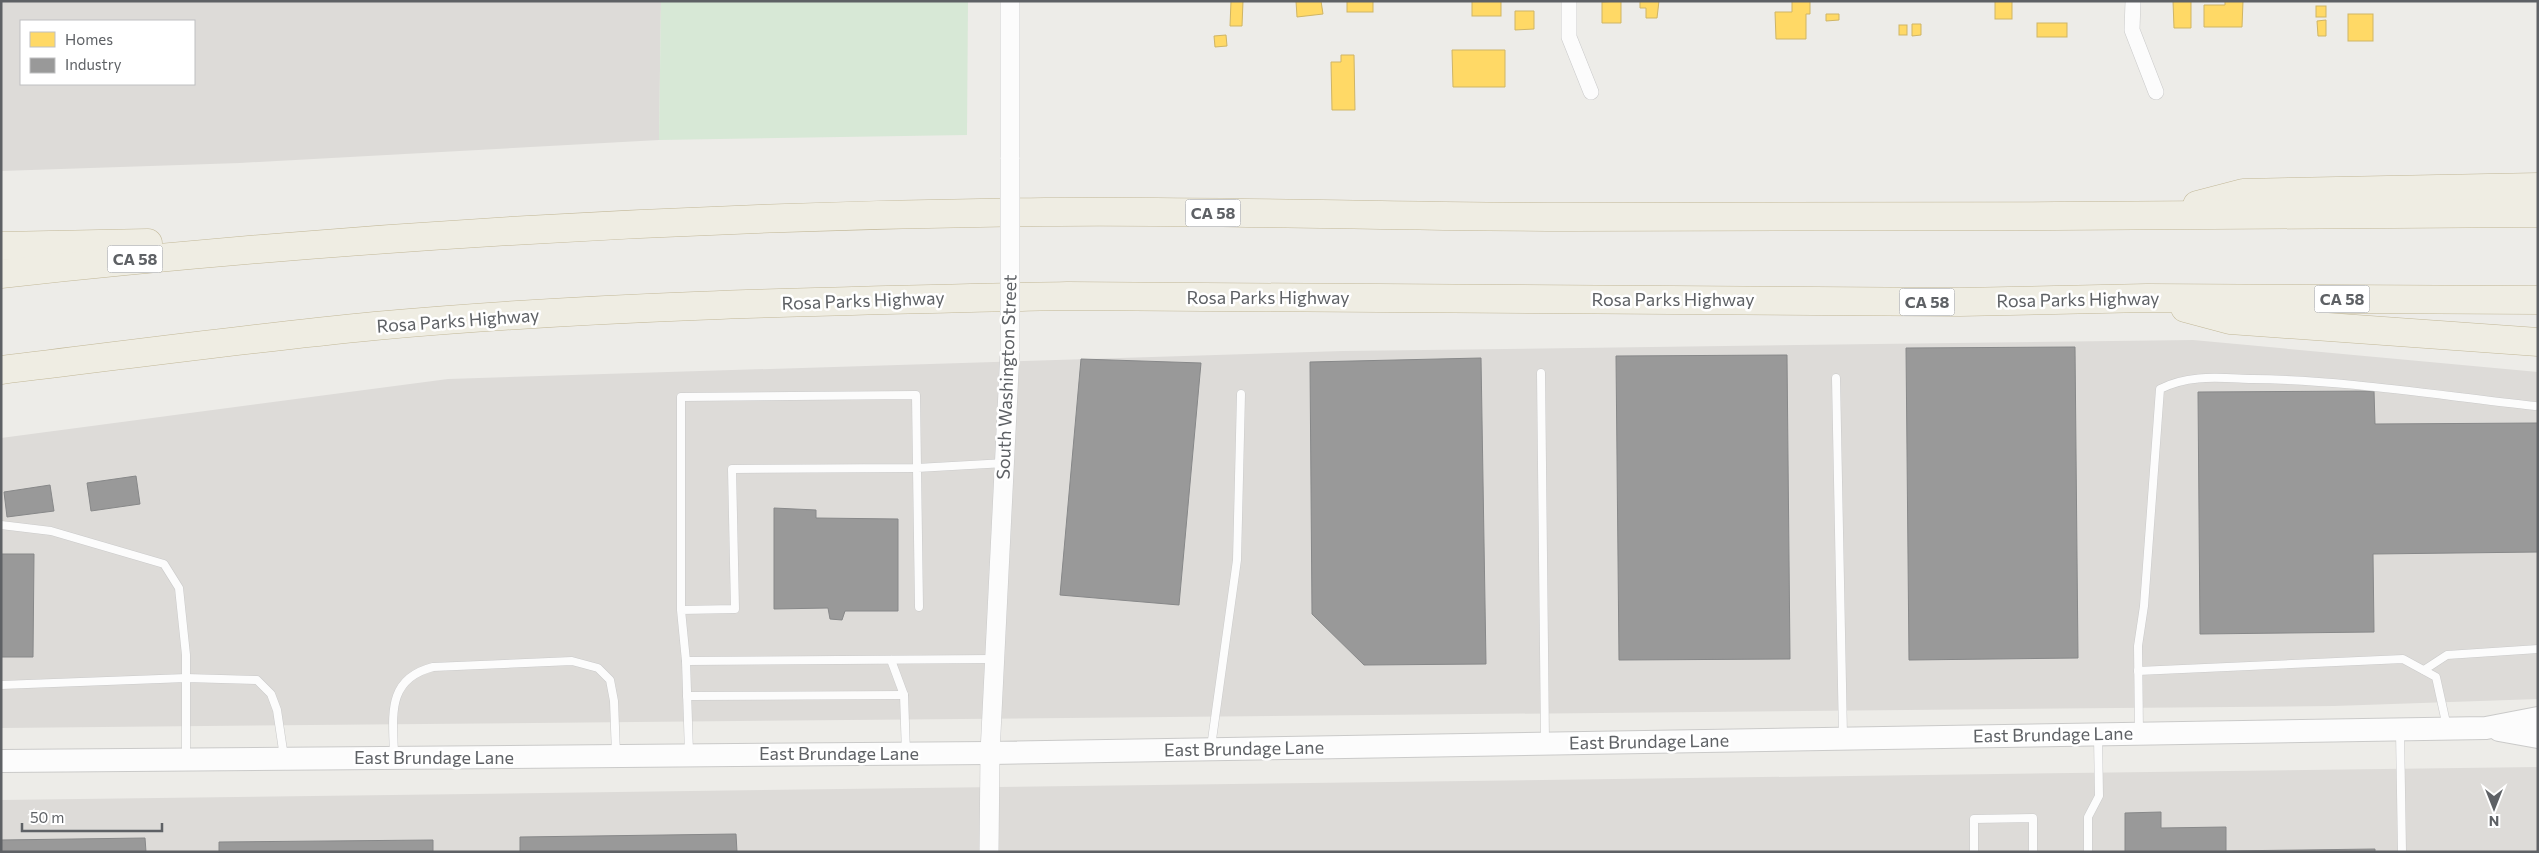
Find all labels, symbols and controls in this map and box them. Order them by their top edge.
legend [20,20,195,85]
text: Homes [65,30,113,48]
text: Industry [65,55,122,73]
road number: CA 58 [1186,200,1240,227]
road number: CA 58 [108,245,162,272]
street label: South Washington Street [991,274,1021,480]
street label: Rosa Parks Highway [781,286,945,314]
street label: Rosa Parks Highway [1186,286,1350,308]
road number: CA 58 [2314,286,2370,312]
street label: Rosa Parks Highway [1996,287,2160,311]
street label: Rosa Parks Highway [1591,288,1755,310]
road number: CA 58 [1900,288,1954,316]
street label: Rosa Parks Highway [376,303,540,337]
street label: East Brundage Lane [1973,722,2133,746]
street label: East Brundage Lane [1569,729,1729,753]
street label: East Brundage Lane [1164,736,1324,760]
street label: East Brundage Lane [759,742,919,764]
street label: East Brundage Lane [354,746,514,768]
north arrow [2469,783,2519,833]
scale bar [22,800,162,832]
text: 50 m [30,808,64,826]
text: N [2489,813,2499,830]

